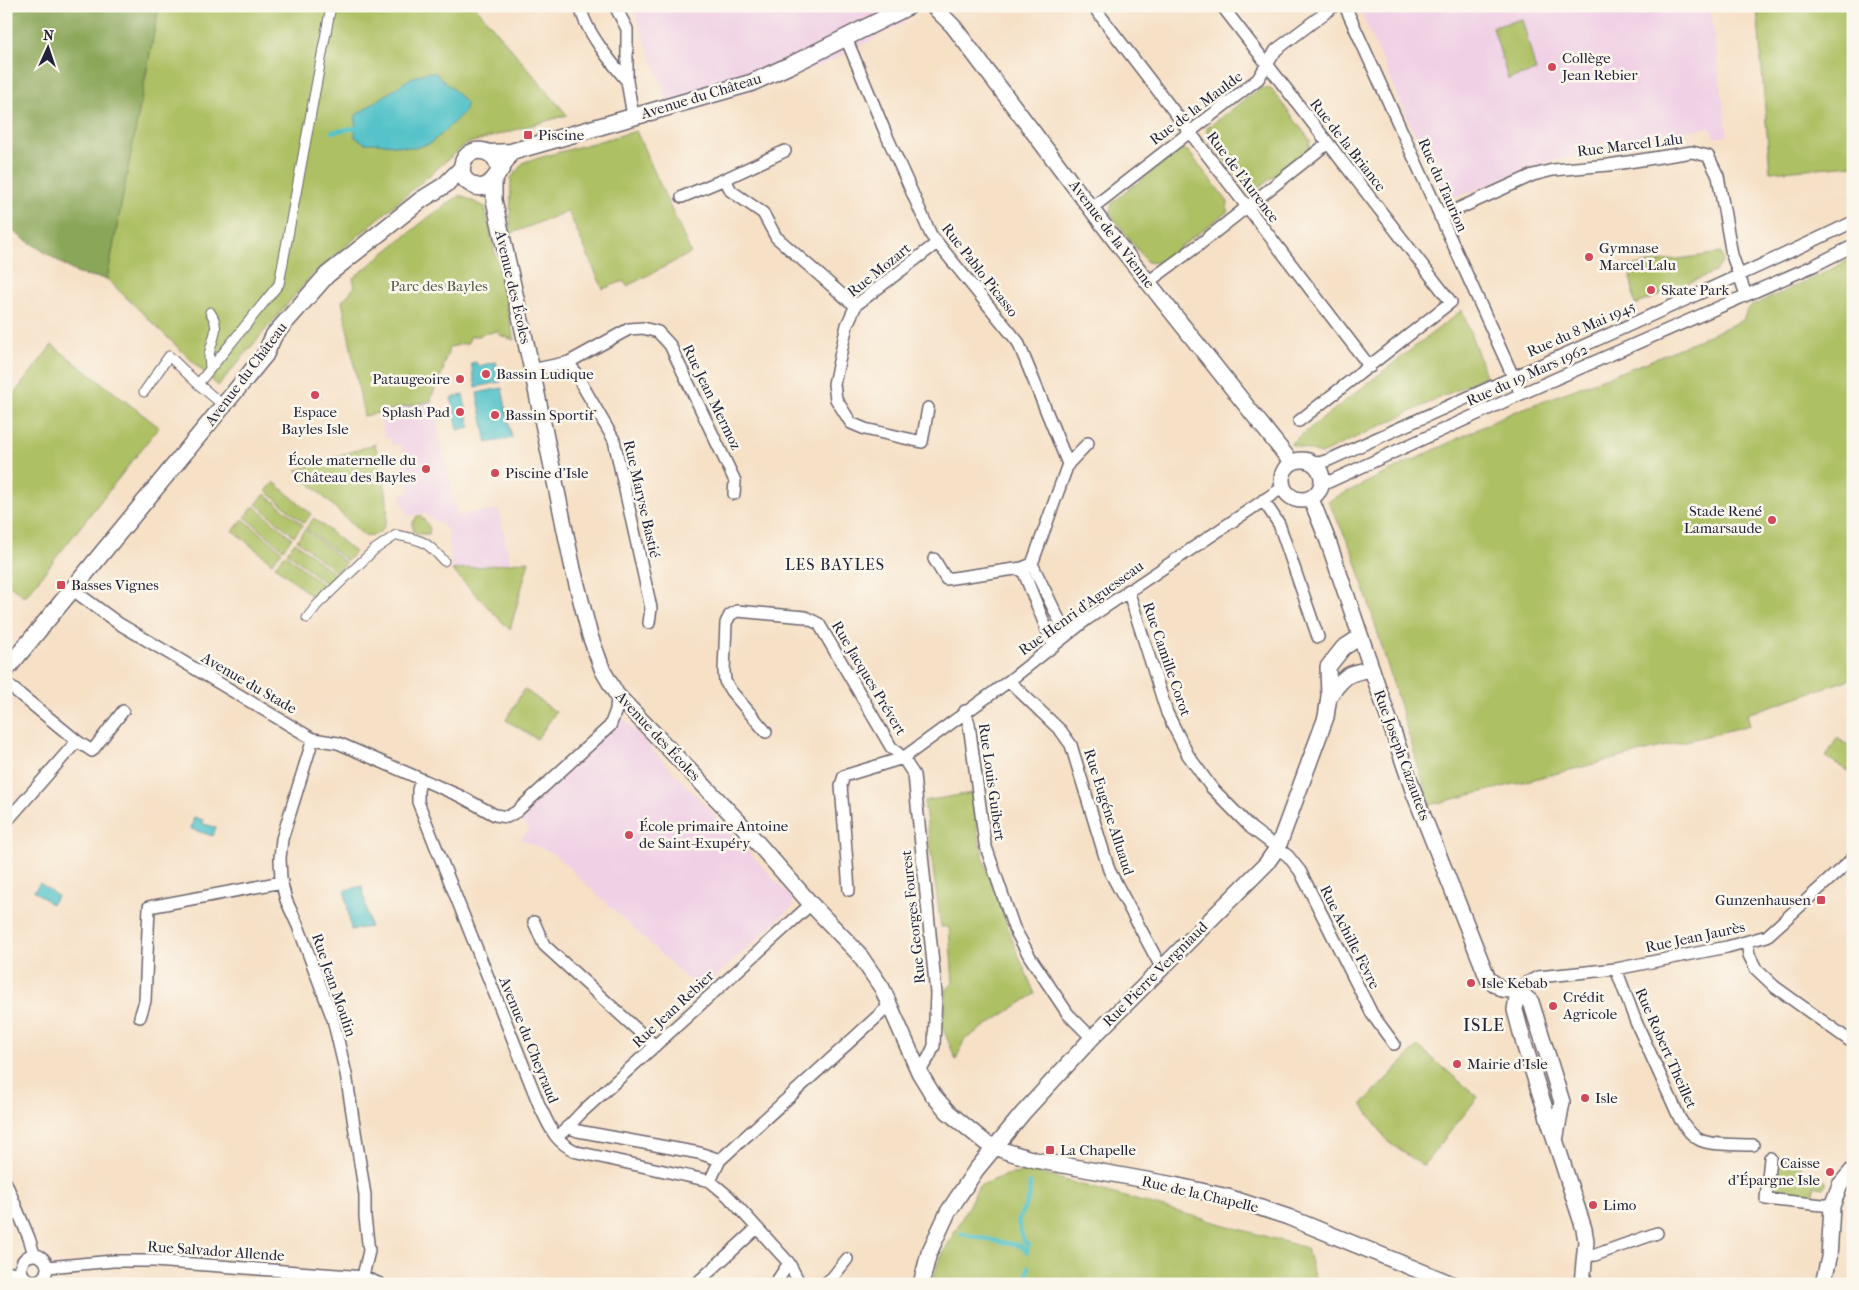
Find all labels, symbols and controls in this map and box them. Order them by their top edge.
north arrow [22,22,72,72]
text: N [43,27,55,44]
place label: Collège Jean Rebier [1561,49,1638,84]
marker: Collège Jean Rebier [1546,61,1558,73]
street label: Rue de la Maulde [1146,67,1246,149]
street label: Avenue du Château [638,69,764,123]
street label: Rue de la Briance [1306,95,1390,196]
place label: Piscine [538,126,585,144]
street label: Rue de l'Aurence [1203,128,1284,227]
marker: Piscine [522,129,534,141]
street label: Rue Marcel Lalu [1576,130,1684,160]
street label: Rue du Taurion [1414,135,1472,235]
street label: Avenue de la Vienne [1065,175,1159,292]
street label: Rue Pablo Picasso [938,220,1022,321]
street label: Avenue des Écoles [491,227,535,346]
street label: Rue Mozart [844,239,915,301]
place label: Gymnase Marcel Lalu [1599,239,1676,274]
marker: Gymnase Marcel Lalu [1583,251,1595,263]
park label: Parc des Bayles [390,277,488,295]
place label: Skate Park [1661,281,1729,299]
marker: Skate Park [1645,284,1657,296]
street label: Rue du 8 Mai 1945 [1524,297,1638,361]
street label: Avenue du Château [201,318,291,430]
street label: Rue du 19 Mars 1962 [1464,340,1591,410]
street label: Rue Jean Mermoz [679,341,746,453]
place label: Bassin Ludique [496,365,594,383]
marker: Bassin Ludique [480,368,492,380]
place label: Pataugeoire [372,370,451,388]
marker: Pataugeoire [454,373,466,385]
marker: Espace Bayles Isle [309,389,321,401]
place label: Espace Bayles Isle [281,403,349,438]
place label: Splash Pad [382,403,451,421]
marker: Splash Pad [454,406,466,418]
place label: Bassin Sportif [505,406,597,424]
marker: Bassin Sportif [489,409,501,421]
street label: Rue Maryse Bastié [620,438,664,560]
place label: École maternelle du Château des Bayles [288,451,416,486]
marker: École maternelle du Château des Bayles [420,463,432,475]
place label: Piscine d'Isle [505,464,589,482]
marker: Piscine d'Isle [489,467,501,479]
place label: Stade René Lamarsaude [1684,502,1763,537]
marker: Stade René Lamarsaude [1766,514,1778,526]
district label: LES BAYLES [785,555,885,574]
street label: Rue Henri d'Aguesseau [1015,556,1147,659]
place label: Basses Vignes [71,576,159,594]
marker: Basses Vignes [55,579,67,591]
street label: Rue Camille Corot [1139,600,1195,719]
street label: Rue Jacques Prévert [828,618,911,739]
street label: Avenue du Stade [197,648,300,718]
street label: Avenue des Écoles [611,687,705,785]
street label: Rue Joseph Cazautets [1370,687,1434,823]
street label: Rue Louis Guibert [975,722,1009,843]
street label: Rue Eugéne Alluaud [1080,746,1138,878]
place label: École primaire Antoine de Saint-Exupéry [639,817,789,852]
marker: École primaire Antoine de Saint-Exupéry [623,829,635,841]
street label: Rue Georges Fourest [897,849,929,985]
street label: Rue Achille Fèvre [1316,882,1384,992]
place label: Gunzenhausen [1715,891,1811,909]
marker: Gunzenhausen [1815,894,1827,906]
street label: Rue Pierre Vergniaud [1099,917,1212,1030]
street label: Rue Jean Jaurès [1644,918,1747,956]
street label: Rue Jean Moulin [308,931,360,1039]
street label: Rue Jean Rebier [628,966,718,1051]
street label: Avenue du Cheyraud [495,973,563,1107]
place label: Isle Kebab [1481,974,1548,992]
marker: Isle Kebab [1465,977,1477,989]
street label: Rue Robert Theillet [1631,985,1701,1112]
place label: Crédit Agricole [1562,988,1618,1023]
marker: Crédit Agricole [1547,1000,1559,1012]
district label: ISLE [1463,1015,1505,1036]
place label: Mairie d'Isle [1467,1055,1548,1073]
marker: Mairie d'Isle [1451,1058,1463,1070]
place label: Isle [1595,1089,1618,1107]
marker: Isle [1579,1092,1591,1104]
place label: La Chapelle [1060,1141,1136,1159]
marker: La Chapelle [1044,1144,1056,1156]
place label: Caisse d'Épargne Isle [1728,1154,1821,1189]
marker: Caisse d'Épargne Isle [1824,1166,1836,1178]
street label: Rue de la Chapelle [1140,1172,1261,1216]
place label: Limo [1603,1196,1637,1214]
marker: Limo [1587,1199,1599,1211]
street label: Rue Salvador Allende [147,1237,286,1265]

